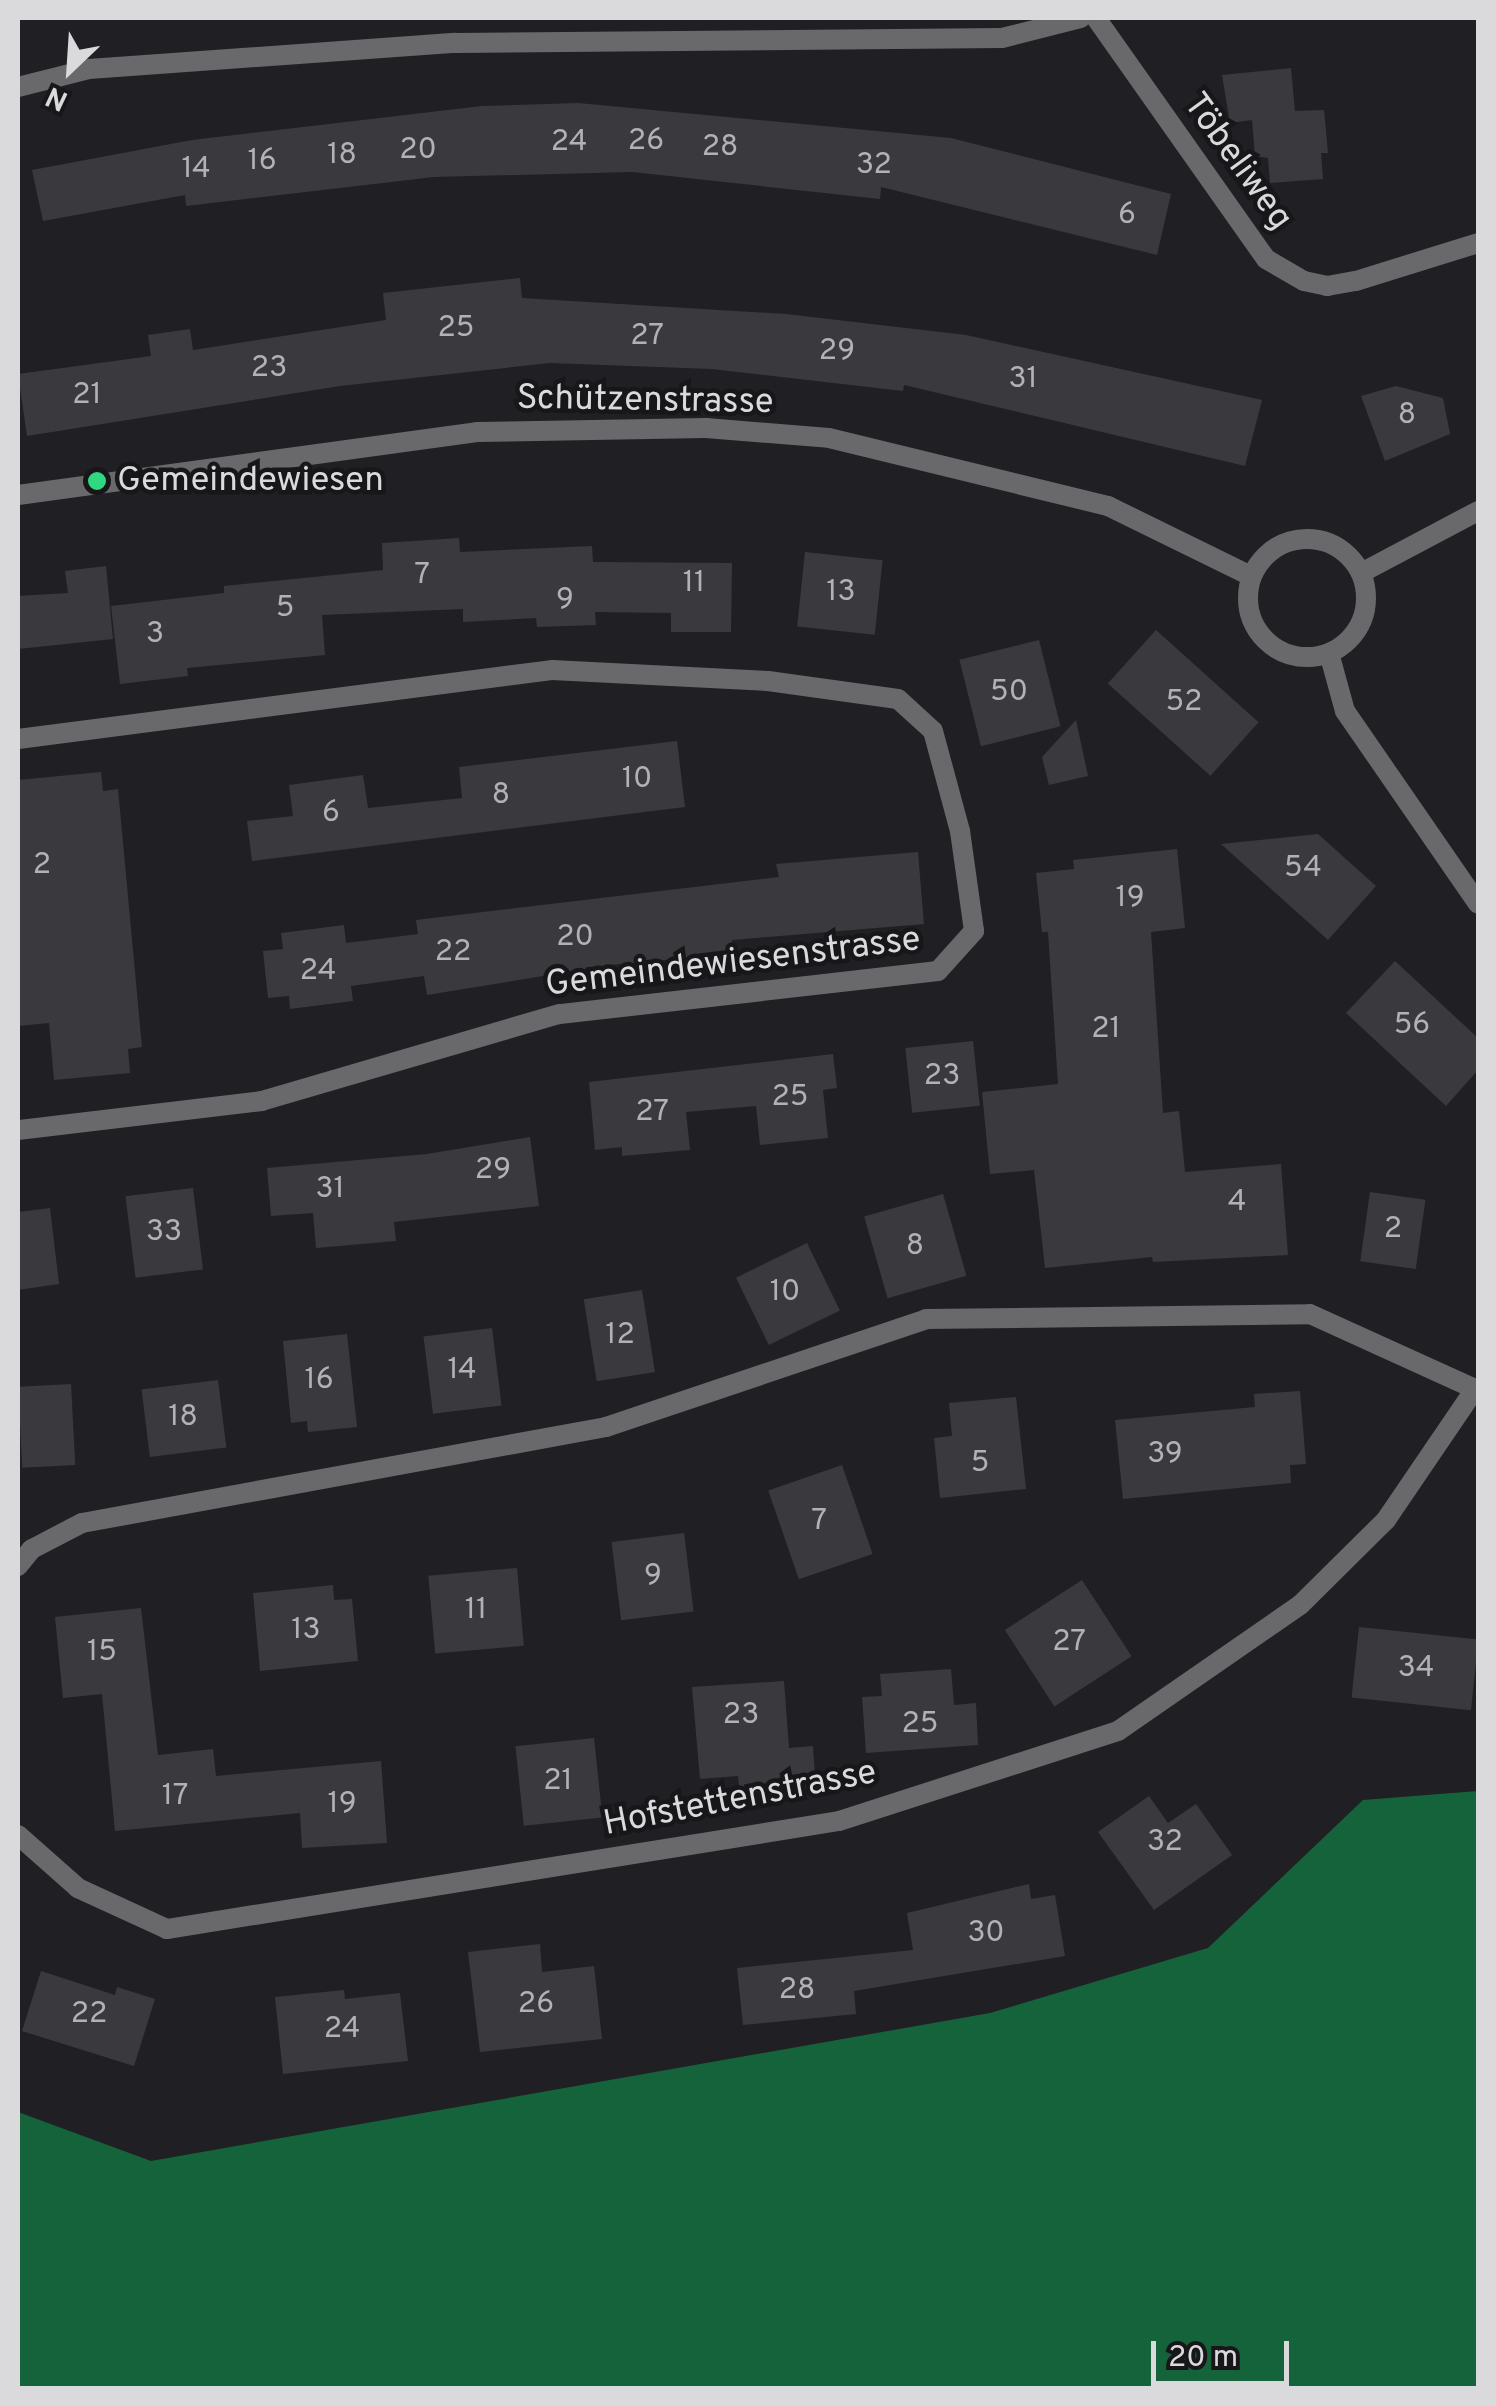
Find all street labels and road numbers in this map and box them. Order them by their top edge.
street label: Töbeliweg [1173,85,1301,239]
street label: Schützenstrasse [516,378,774,424]
street label: Gemeindewiesenstrasse [543,919,923,1007]
street label: Hofstettenstrasse [600,1752,880,1846]

